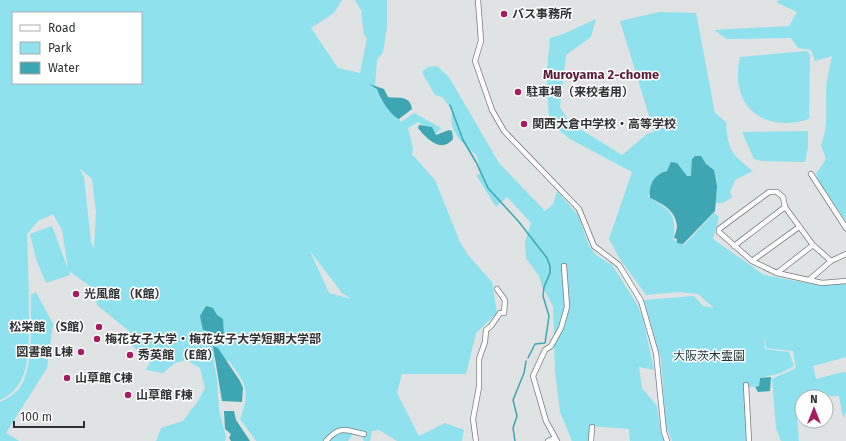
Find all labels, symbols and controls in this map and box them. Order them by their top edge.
place label: バス事務所 [512,7,572,21]
marker: バス事務所 [499,9,509,19]
legend [12,12,142,84]
text: Road [48,21,76,35]
text: Park [48,41,72,55]
text: Water [48,61,80,75]
district label: Muroyama 2-chome [543,67,659,82]
place label: 駐車場（来校者用） [526,85,634,99]
marker: 駐車場（来校者用） [513,87,523,97]
place label: 関西大倉中学校・高等学校 [532,117,676,131]
marker: 関西大倉中学校・高等学校 [519,119,529,129]
place label: 光風館 （K館） [84,287,166,301]
marker: 光風館 （K館） [71,289,81,299]
place label: 松栄館 （S館） [9,320,91,334]
marker: 松栄館 （S館） [94,322,104,332]
place label: 梅花女子大学・梅花女子大学短期大学部 [105,332,321,346]
marker: 梅花女子大学・梅花女子大学短期大学部 [92,334,102,344]
place label: 図書館 L棟 [16,345,73,359]
marker: 図書館 L棟 [76,347,86,357]
place label: 秀英館 （E館） [138,348,219,362]
park label: 大阪茨木霊園 [673,349,745,363]
marker: 秀英館 （E館） [125,350,135,360]
place label: 山草館 C棟 [75,371,133,385]
marker: 山草館 C棟 [62,373,72,383]
place label: 山草館 F棟 [136,388,193,402]
north arrow [794,389,834,429]
marker: 山草館 F棟 [123,390,133,400]
text: N [810,393,818,406]
scale bar [14,403,84,429]
text: 100 m [20,410,52,424]

